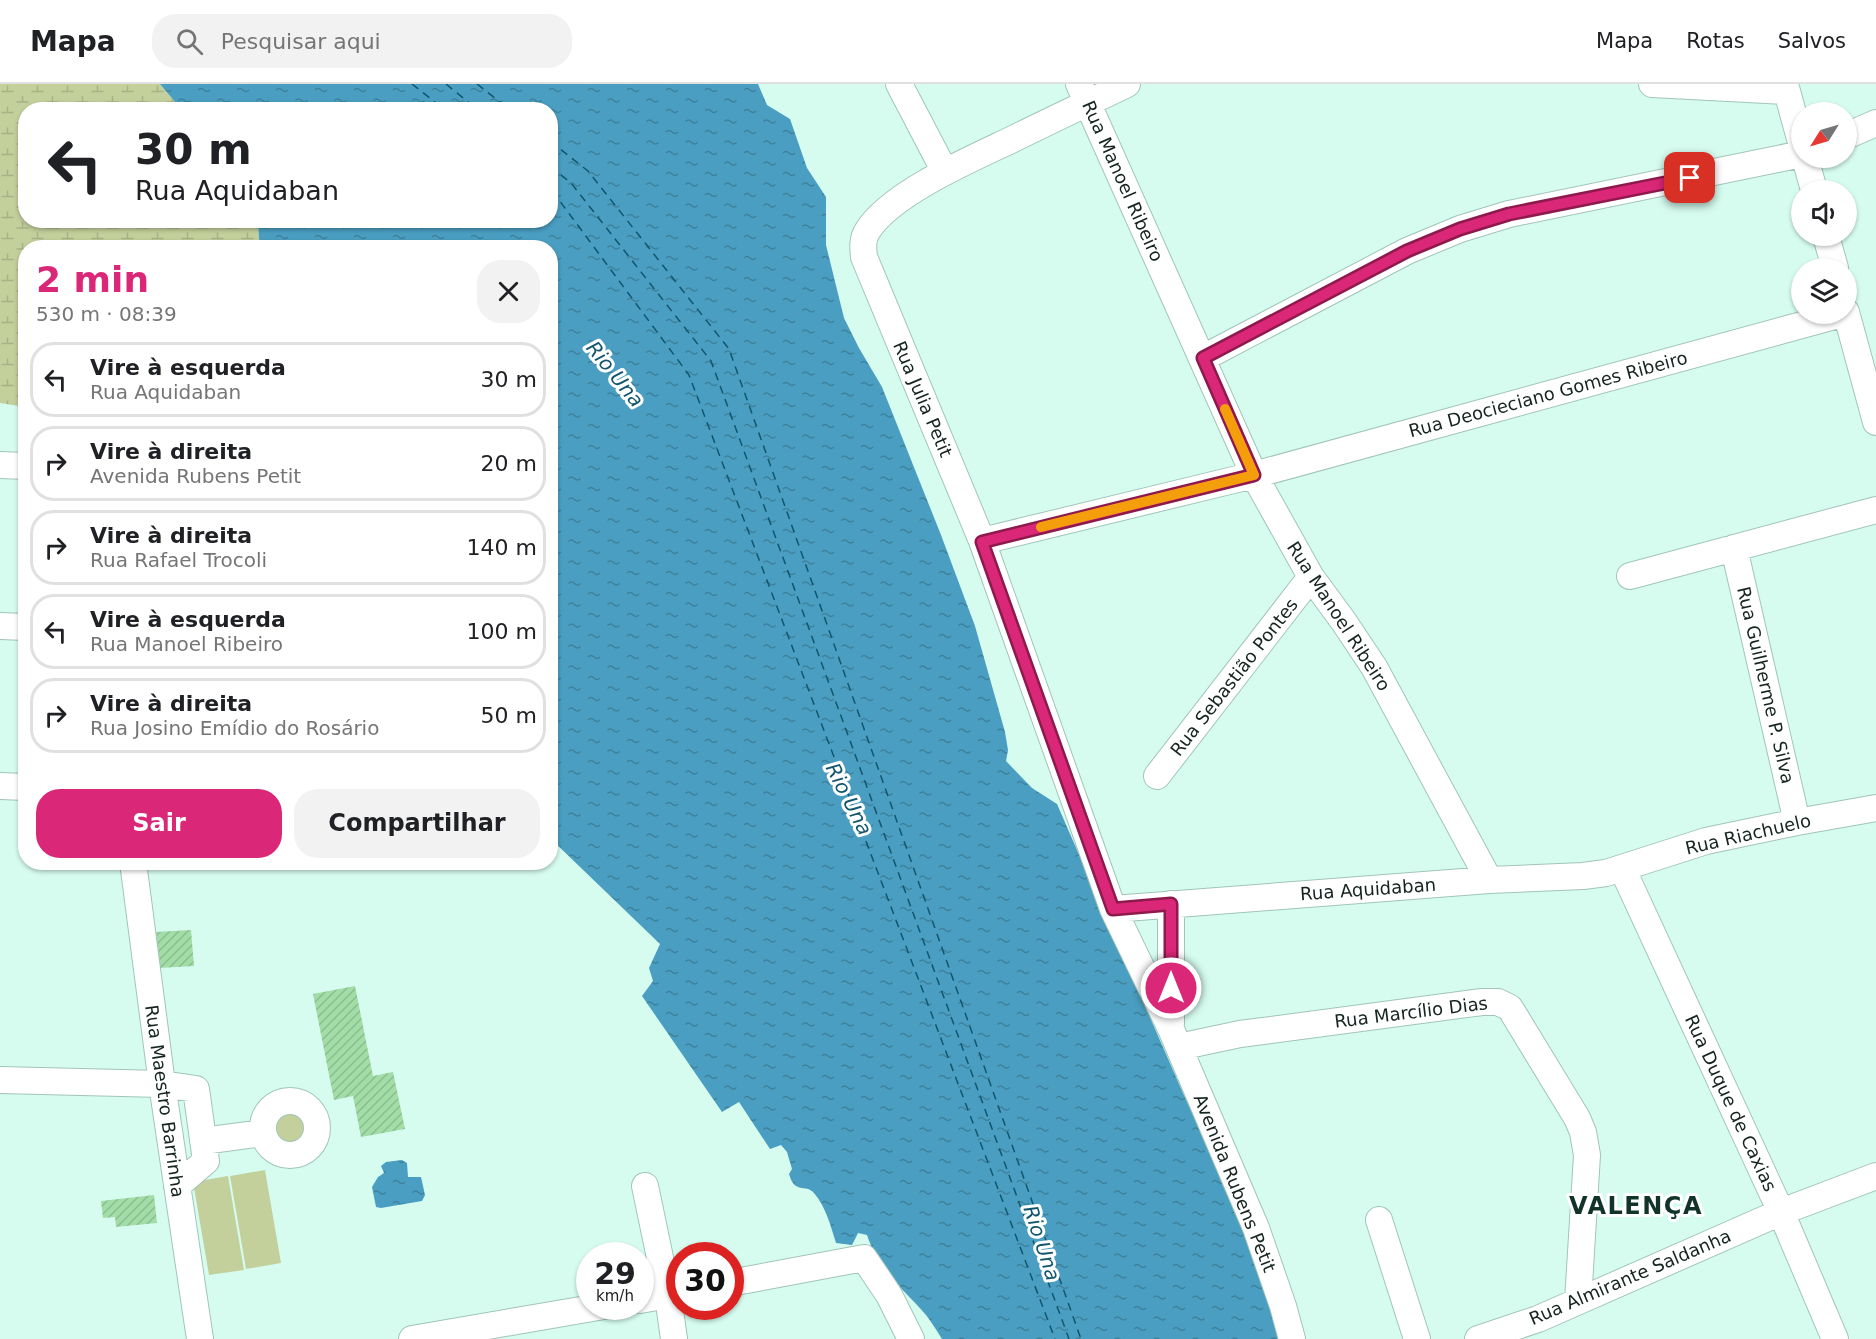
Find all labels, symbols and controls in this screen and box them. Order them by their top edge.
search box [152,14,572,68]
text: Mapa [30,25,116,58]
icon: search [173,25,206,58]
text: Pesquisar aqui [221,29,381,54]
text: Mapa [1596,29,1653,53]
text: Rotas [1686,29,1745,53]
text: Salvos [1778,29,1846,53]
street label: Rua Manoel Ribeiro [1078,97,1168,265]
north arrow [1791,102,1857,168]
map controls [1791,102,1857,324]
text: 30 m [135,125,252,174]
icon: left [36,126,114,204]
pin [1664,152,1715,203]
icon: arrive [1673,161,1706,194]
text: Rua Aquidaban [135,175,339,206]
button: sound [1791,180,1857,246]
button: layers [1791,258,1857,324]
text: 2 min [36,259,149,300]
button: close [477,260,540,323]
text: 530 m · 08:39 [36,302,177,326]
water label: Rio Una [581,336,649,412]
street label: Rua Julia Petit [889,338,957,460]
street label: Rua Deocieciano Gomes Ribeiro [1406,347,1690,441]
text: Vire à esquerda [90,355,286,380]
icon: left [39,363,72,396]
text: 30 m [481,367,537,392]
text: Rua Aquidaban [90,380,241,404]
text: Vire à direita [90,439,252,464]
icon: right [39,447,72,480]
text: 20 m [481,451,537,476]
text: Avenida Rubens Petit [90,464,301,488]
text: Vire à direita [90,523,252,548]
icon: right [39,531,72,564]
text: 140 m [467,535,537,560]
street label: Rua Manoel Ribeiro [1283,537,1395,695]
text: Rua Rafael Trocoli [90,548,267,572]
street label: Rua Guilherme P. Silva [1733,584,1799,786]
street label: Rua Sebastião Pontes [1166,594,1302,760]
text: Vire à esquerda [90,607,286,632]
icon: left [39,615,72,648]
text: 100 m [467,619,537,644]
text: Rua Manoel Ribeiro [90,632,283,656]
text: Vire à direita [90,691,252,716]
icon: right [39,699,72,732]
text: 50 m [481,703,537,728]
text: Rua Josino Emídio do Rosário [90,716,379,740]
water label: Rio Una [821,759,877,839]
button: Sair [36,789,282,858]
button: Compartilhar [294,789,540,858]
street label: Rua Riachuelo [1683,809,1813,859]
street label: Rua Aquidaban [1299,874,1437,904]
position arrow [1139,956,1203,1020]
street label: Rua Marcílio Dias [1333,992,1489,1032]
street label: Rua Maestro Barrinha [141,1003,189,1199]
street label: Rua Duque de Caxias [1681,1011,1781,1195]
street label: Avenida Rubens Petit [1190,1091,1280,1275]
district label: VALENÇA [1569,1192,1703,1220]
water label: Rio Una [1019,1202,1065,1284]
street label: Rua Almirante Saldanha [1526,1225,1734,1329]
speed limit sign: 30 [666,1242,744,1320]
text: 29 [594,1256,636,1291]
text: km/h [596,1287,634,1305]

